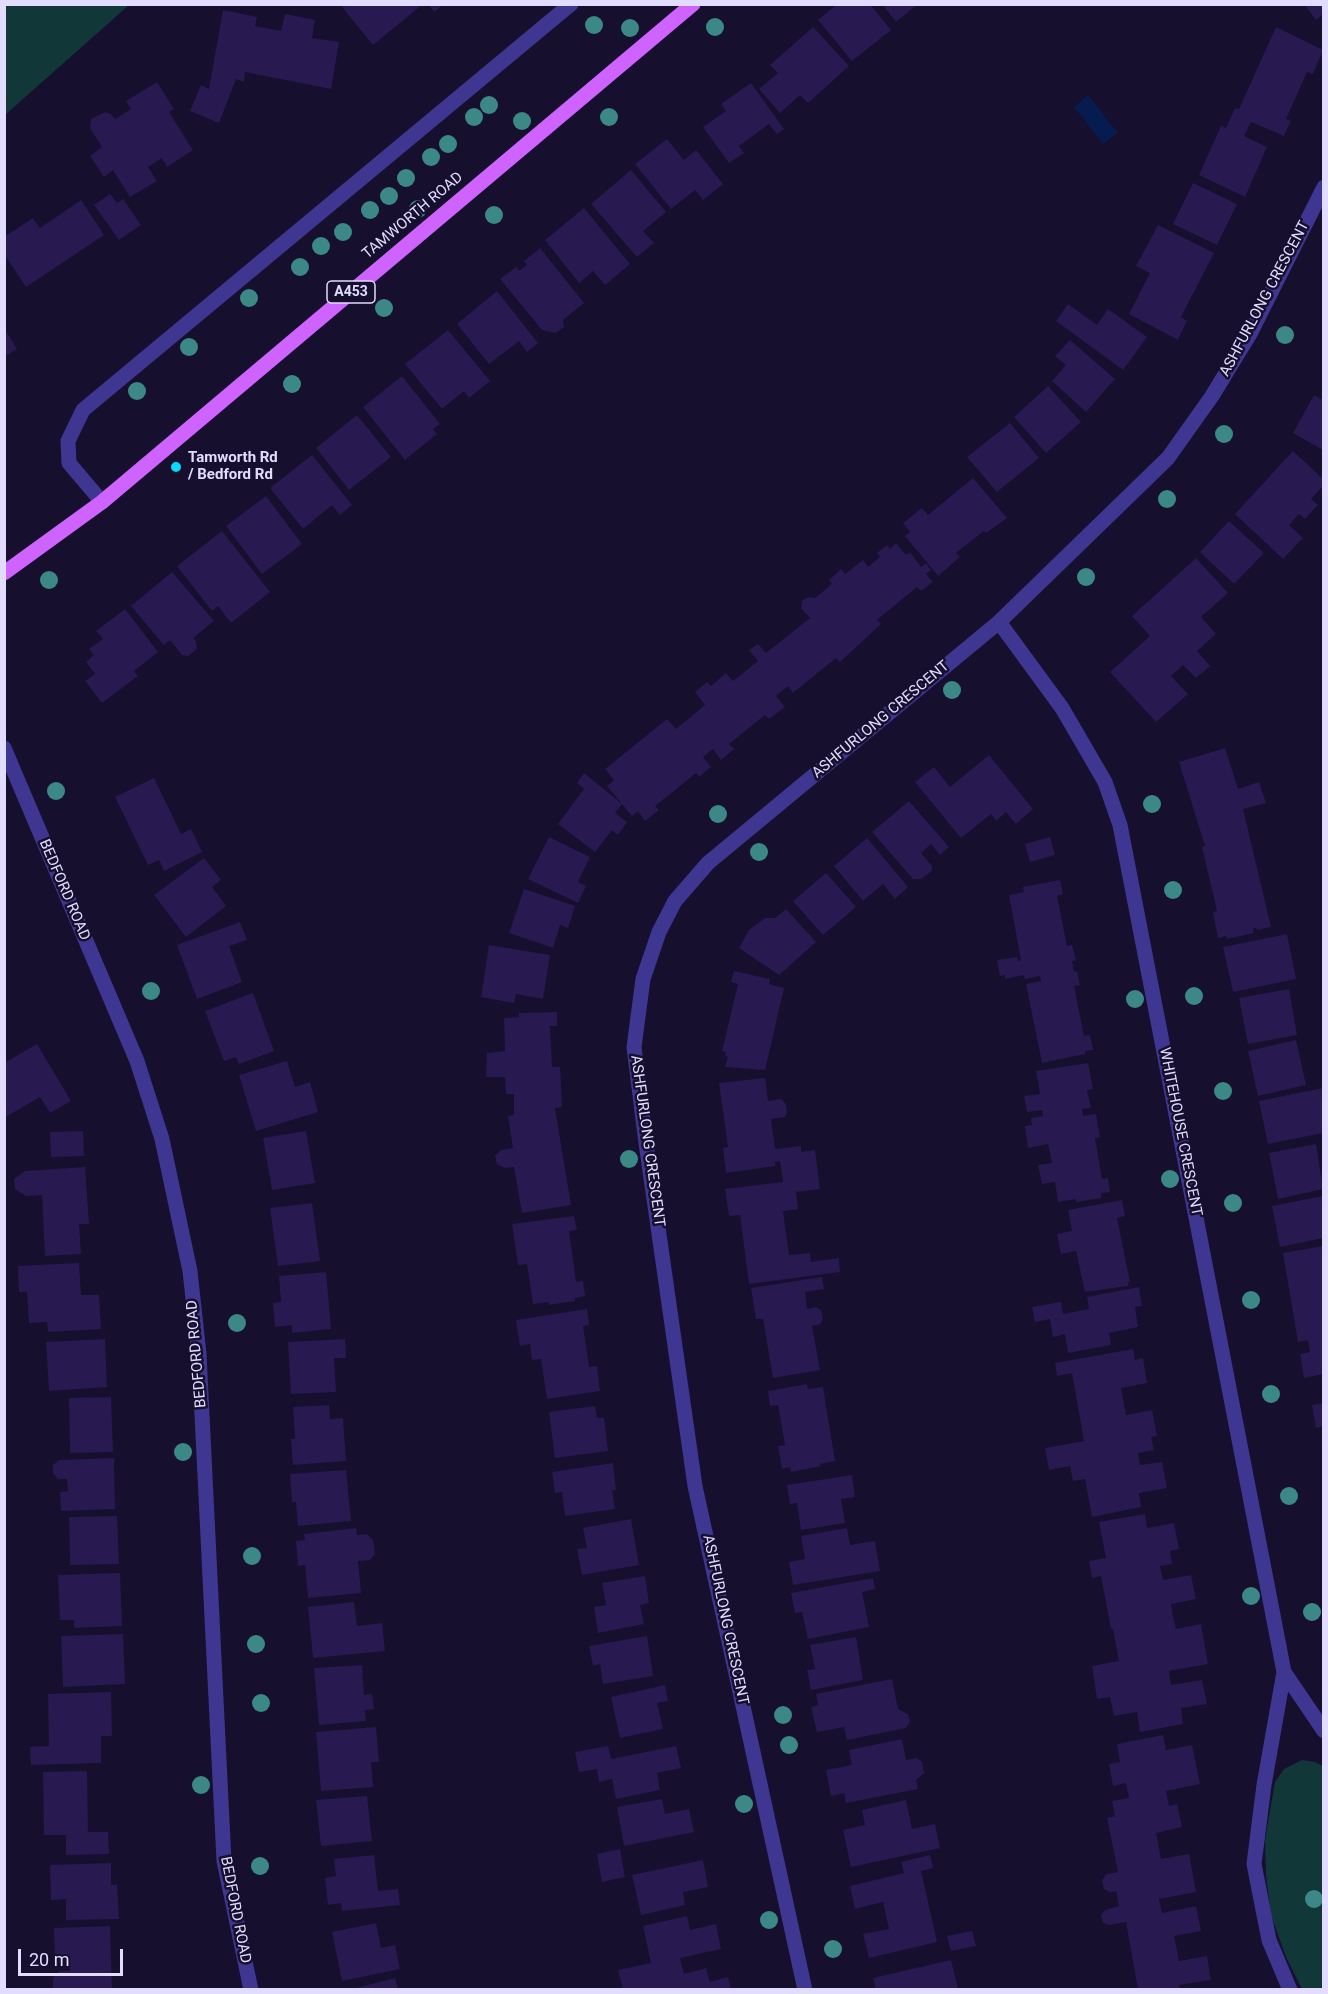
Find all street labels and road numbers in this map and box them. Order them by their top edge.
street label: TAMWORTH ROAD [359,169,467,263]
street label: ASHFURLONG CRESCENT [1216,218,1314,380]
road number: A453 [327,281,375,303]
street label: ASHFURLONG CRESCENT [809,657,953,783]
street label: BEDFORD ROAD [35,837,93,943]
street label: WHITEHOUSE CRESCENT [1155,1046,1205,1218]
street label: ASHFURLONG CRESCENT [626,1054,668,1228]
street label: BEDFORD ROAD [183,1299,211,1409]
street label: ASHFURLONG CRESCENT [698,1533,752,1707]
street label: BEDFORD ROAD [216,1855,254,1965]

